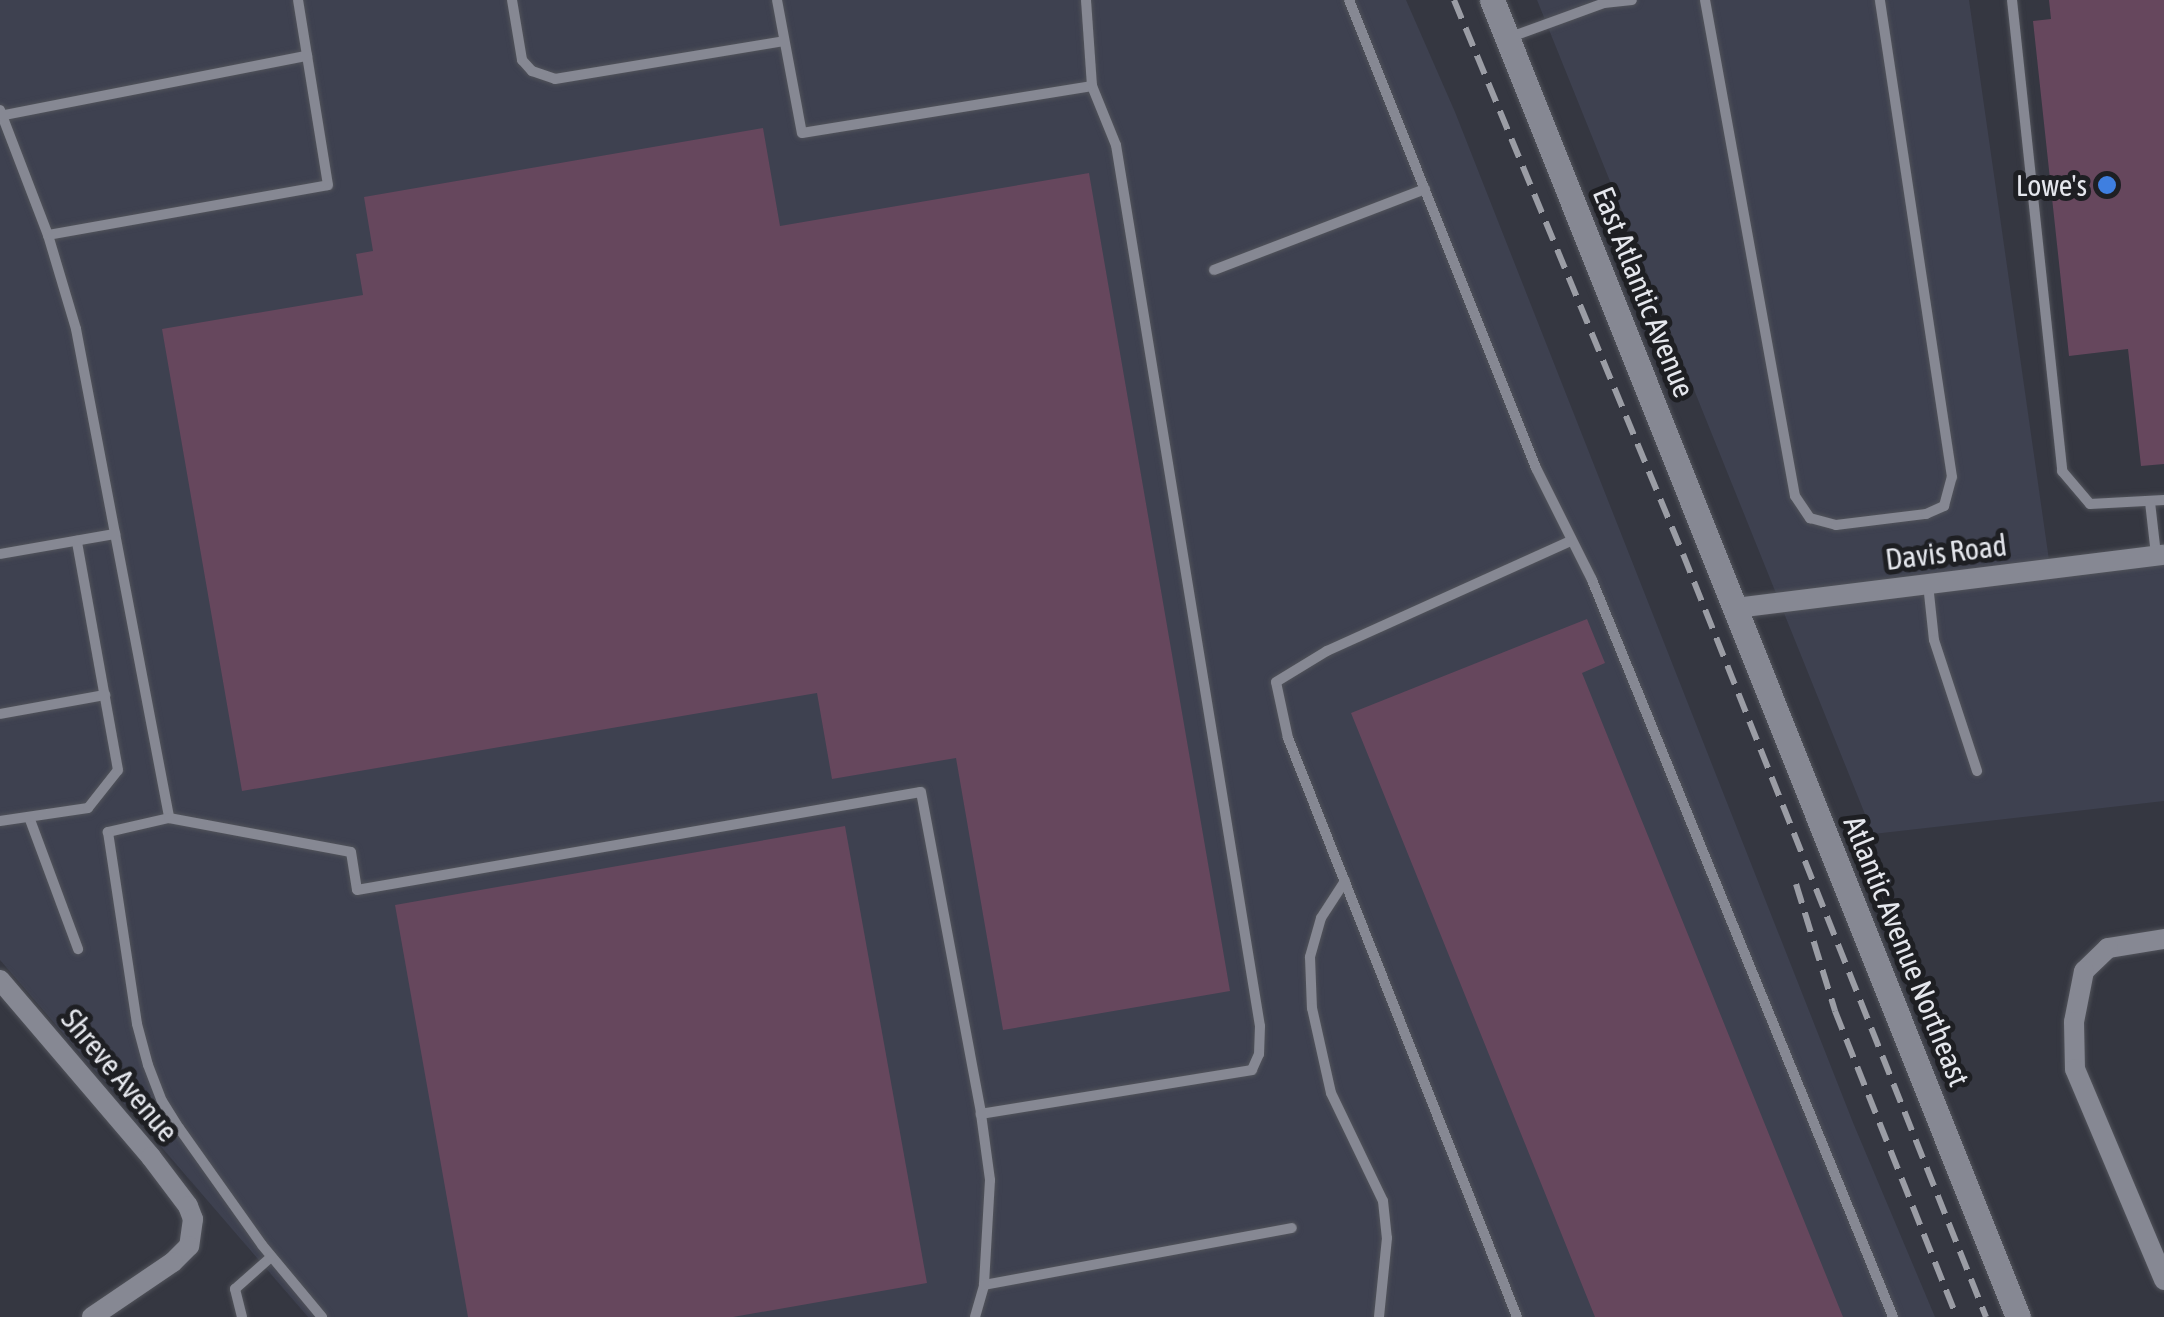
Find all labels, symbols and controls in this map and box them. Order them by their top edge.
place label: Lowe's [2016,167,2087,203]
marker: Lowe's [2096,174,2118,196]
street label: East Atlantic Avenue [1585,182,1703,402]
street label: Davis Road [1883,527,2009,577]
street label: Atlantic Avenue Northeast [1836,811,1978,1091]
street label: Shreve Avenue [54,1001,186,1149]

